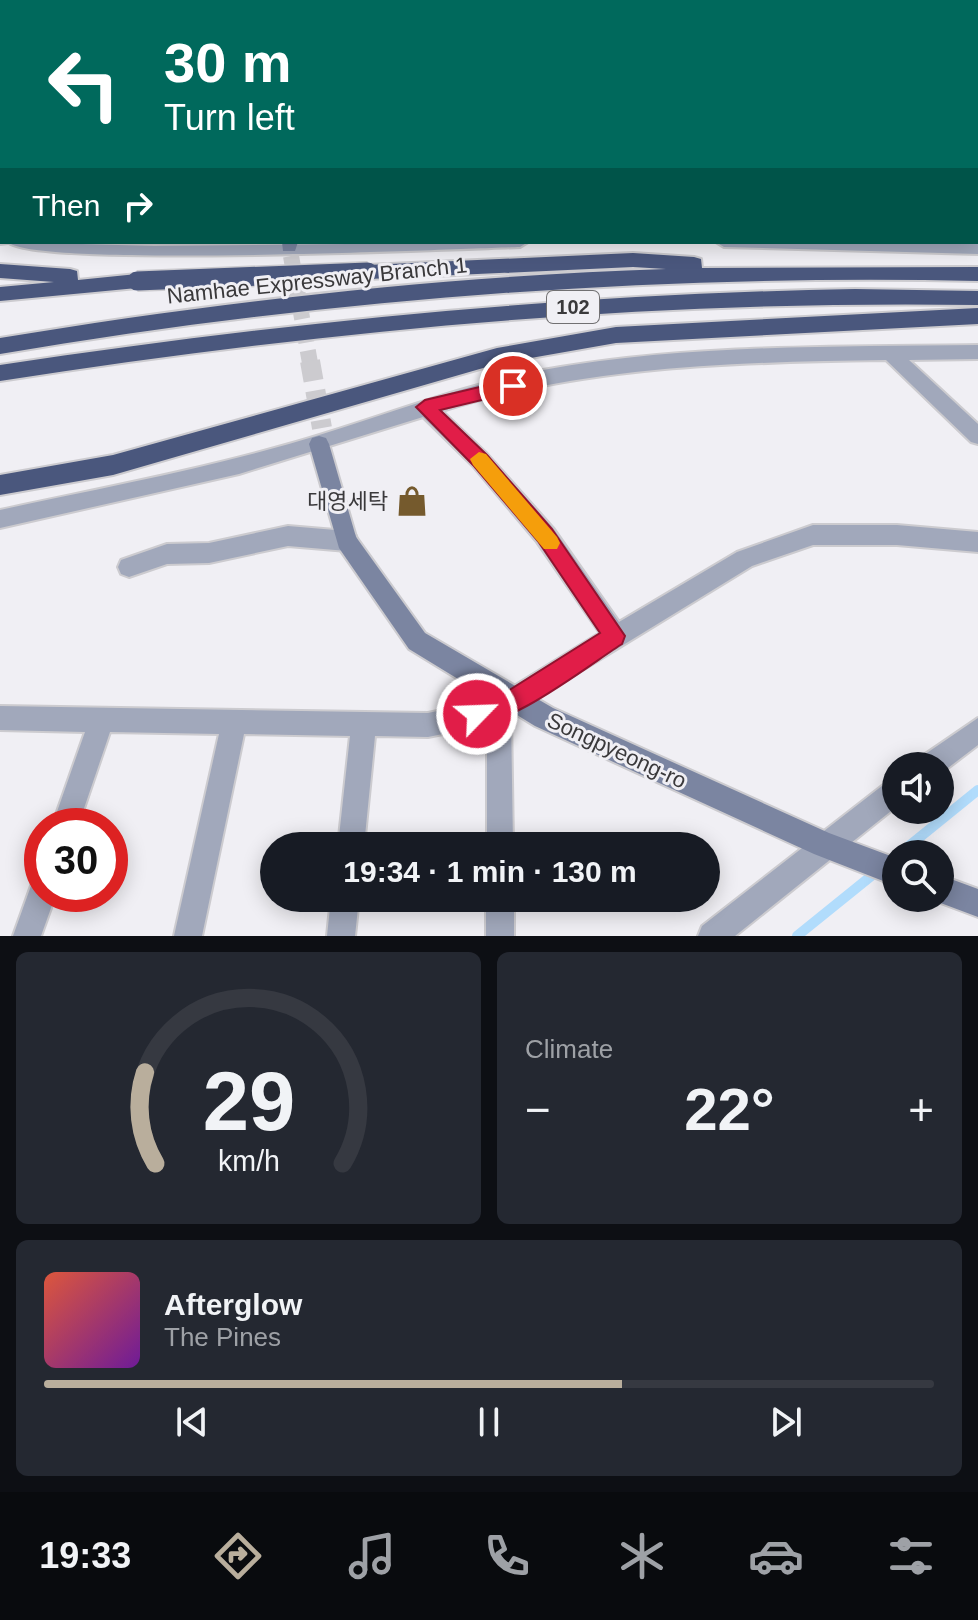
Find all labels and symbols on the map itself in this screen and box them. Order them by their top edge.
street label: Namhae Expressway Branch 1 [166,252,469,309]
road number: 102 [547,291,599,323]
pin [479,352,547,420]
shop icon: 대영세탁 [395,484,429,518]
place label: 대영세탁 [307,489,388,514]
position arrow [435,672,519,756]
street label: Songpyeong-ro [543,707,690,794]
speed limit sign: 30 [24,808,128,912]

